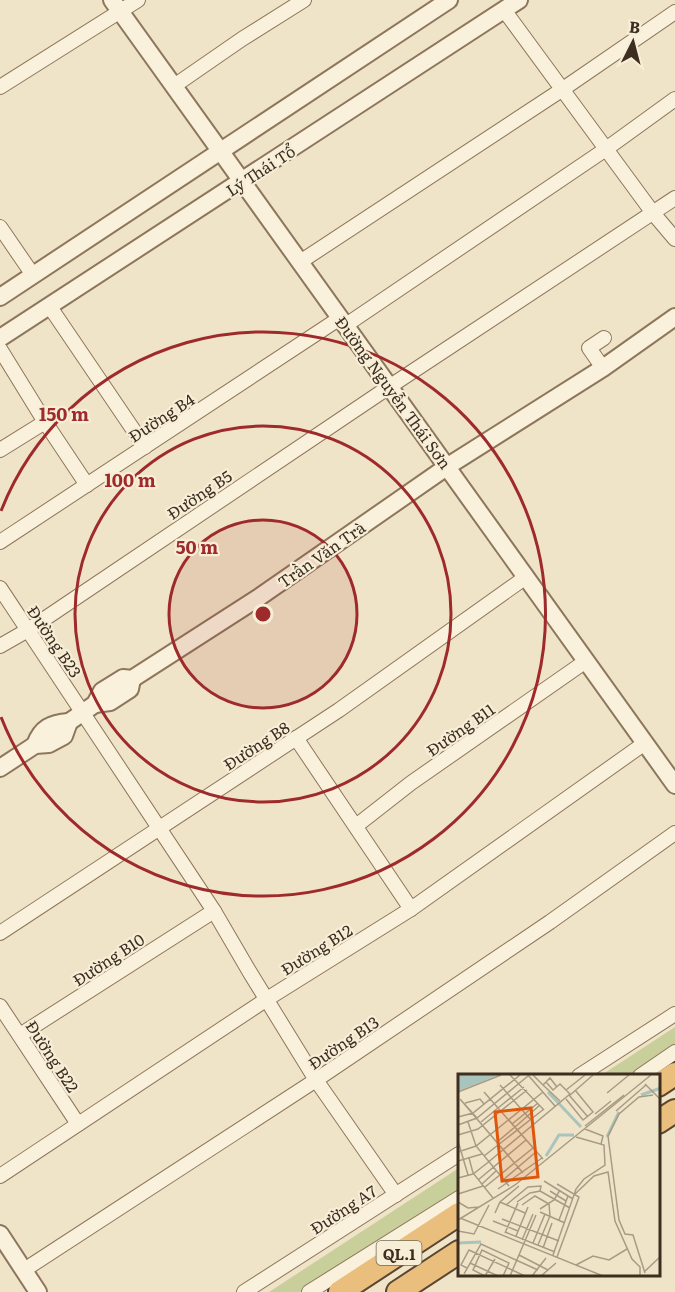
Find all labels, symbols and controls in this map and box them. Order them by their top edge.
north arrow [603,12,663,72]
text: B [628,14,641,39]
street label: Lý Thái Tổ [221,139,299,201]
street label: Đường Nguyễn Thái Sơn [330,311,458,474]
street label: Đường B4 [123,387,199,447]
text: 150 m [39,400,89,427]
street label: Đường B5 [162,463,236,525]
text: 100 m [104,466,156,493]
street label: Trần Văn Trà [272,515,370,593]
text: 50 m [176,533,218,560]
street label: Đường B23 [22,600,88,682]
centre of rings [253,604,273,624]
street label: Đường B11 [421,696,500,761]
street label: Đường B8 [218,715,294,775]
street label: Đường B12 [276,918,356,980]
street label: Đường B10 [67,927,149,991]
street label: Đường B13 [303,1009,383,1075]
street label: Đường B22 [21,1015,85,1097]
inset map [458,1074,660,1277]
street label: Đường A7 [305,1179,381,1239]
road number: QL.1 [376,1241,422,1265]

